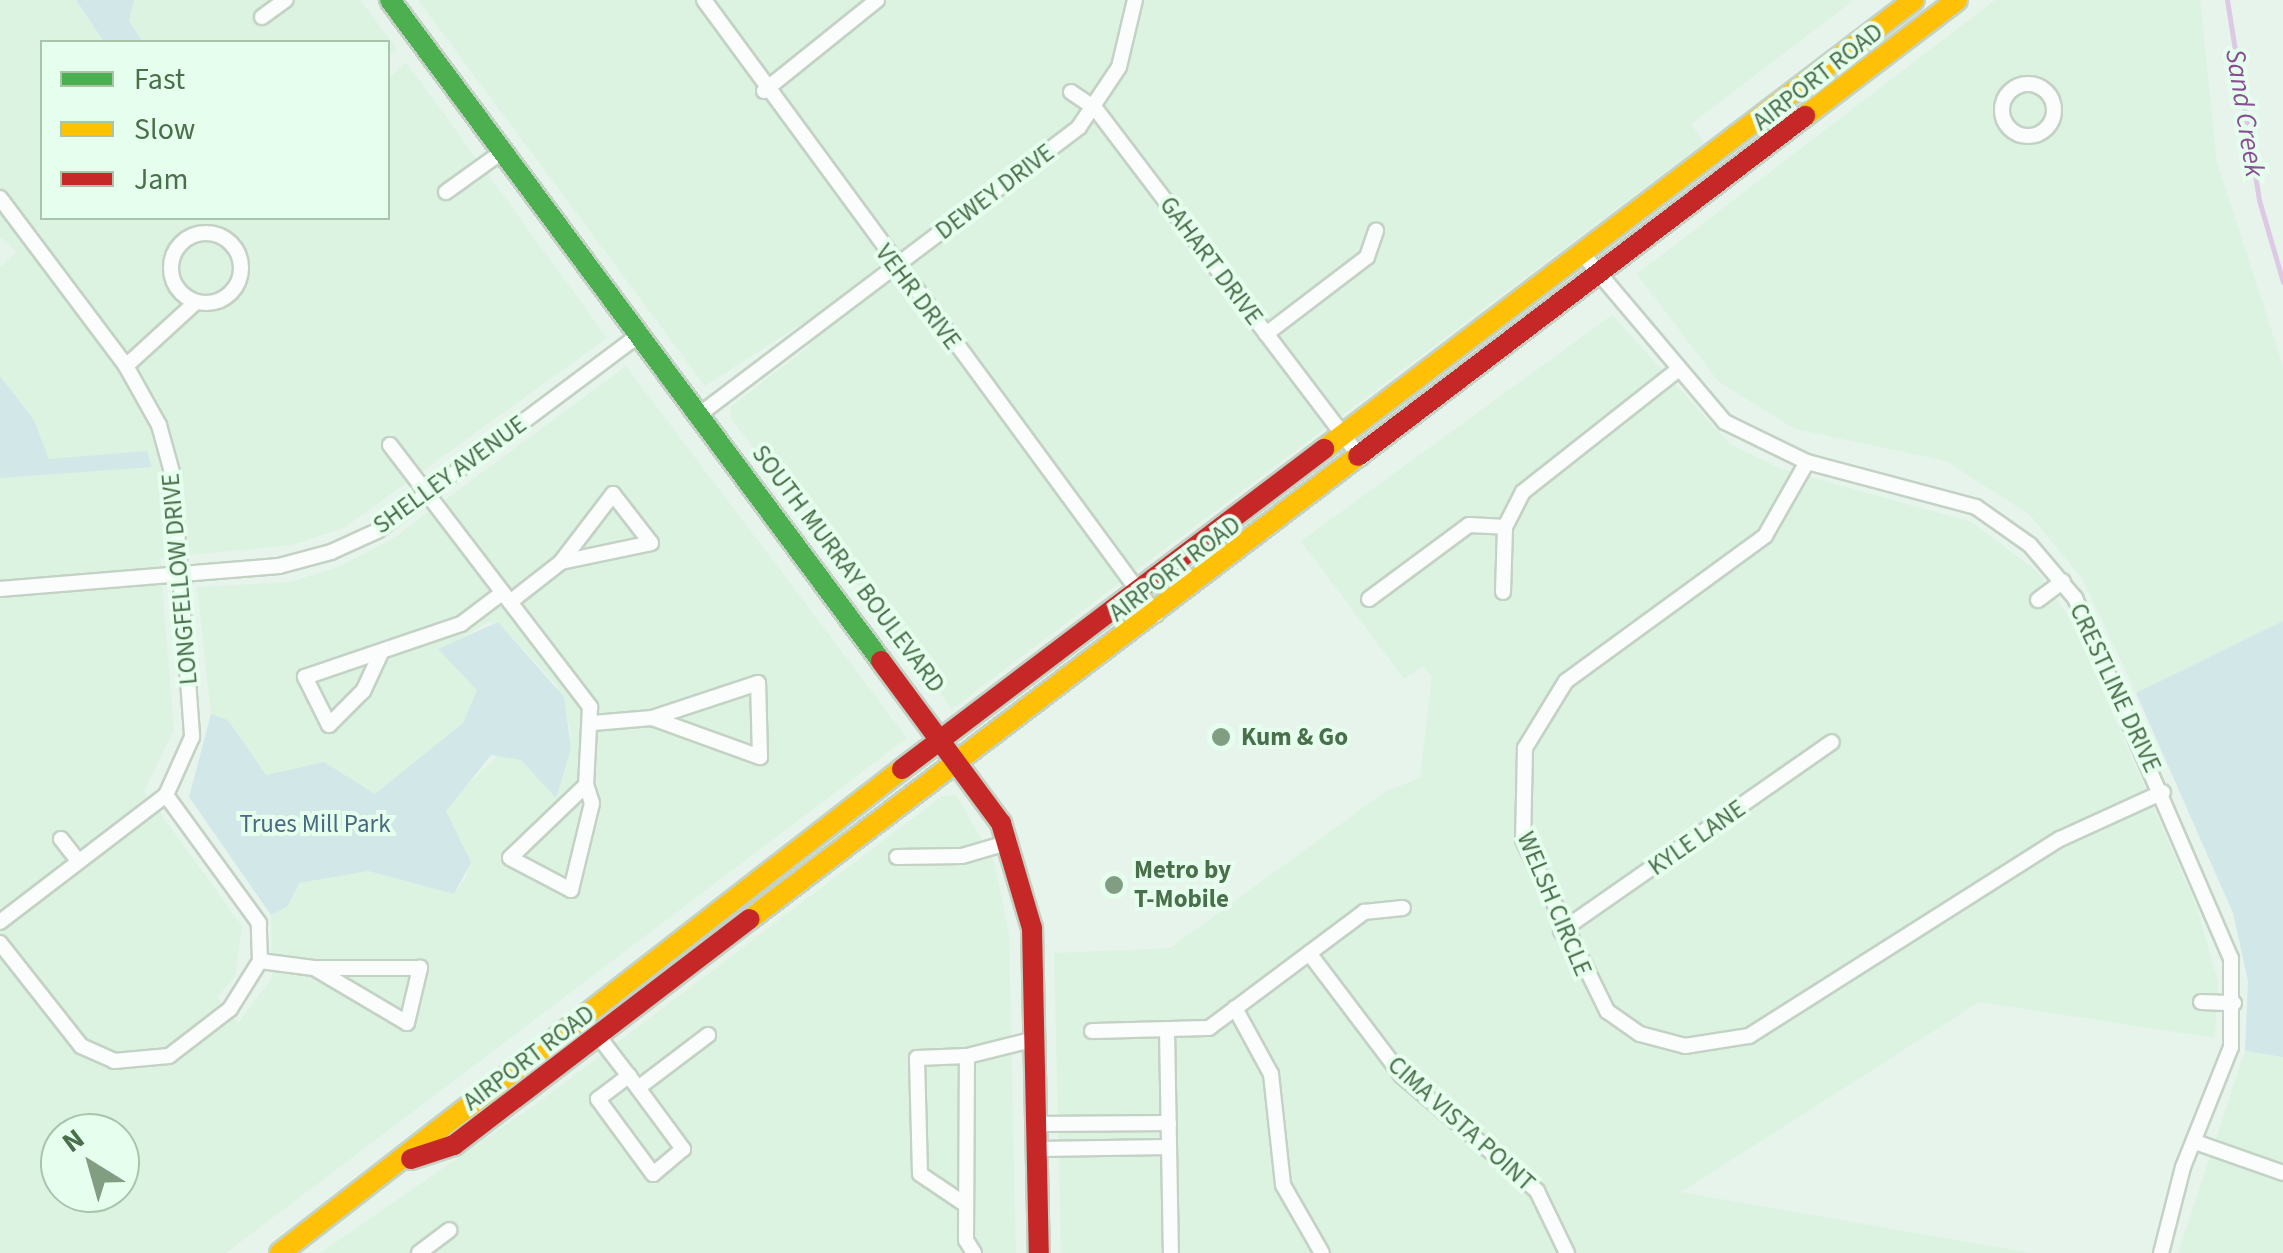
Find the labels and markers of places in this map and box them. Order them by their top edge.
place label: Kum & Go [1241,722,1348,752]
marker: Kum & Go [1210,726,1232,748]
place label: Metro by T-Mobile [1134,856,1231,915]
marker: Metro by T-Mobile [1103,874,1125,896]

